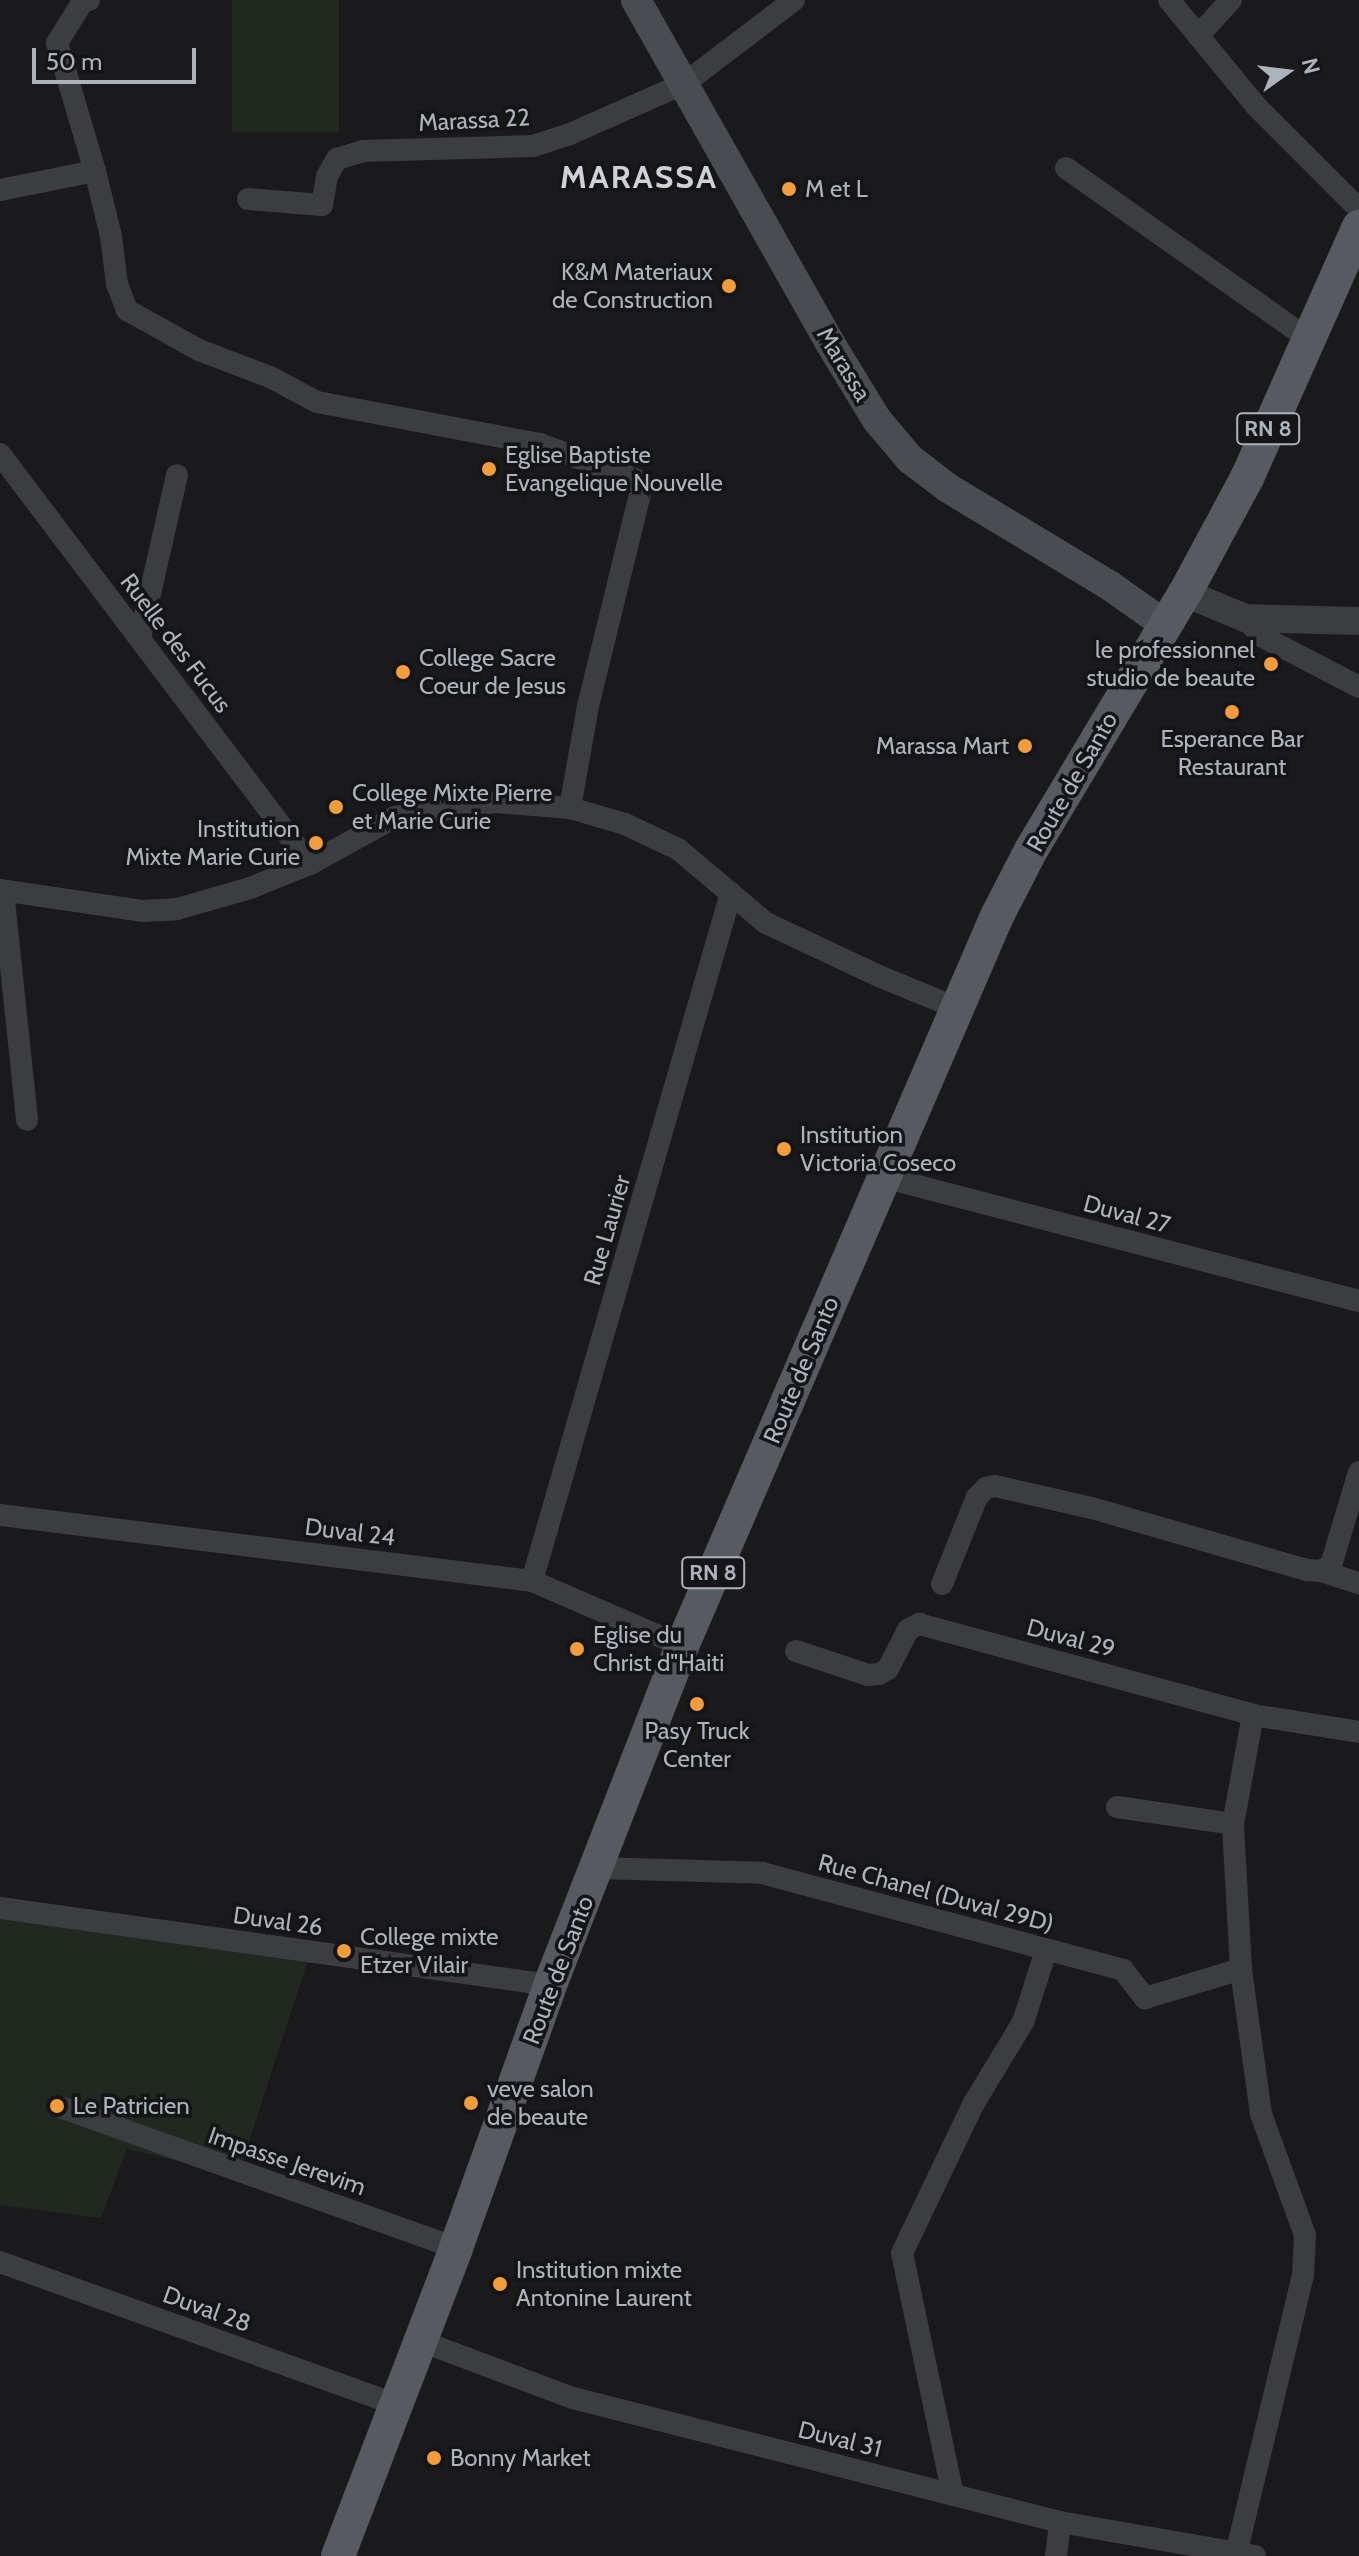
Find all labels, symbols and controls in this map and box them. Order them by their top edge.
scale bar [36,32,200,82]
north arrow [1247,32,1327,112]
text: 50 m [46,47,102,76]
text: N [1296,55,1326,77]
street label: Marassa 22 [417,103,531,137]
district label: MARASSA [560,158,718,196]
place label: M et L [805,175,868,203]
marker: M et L [780,180,798,198]
place label: K&M Materiaux de Construction [552,258,713,314]
marker: K&M Materiaux de Construction [720,277,738,295]
street label: Marassa [811,322,877,406]
road number: RN 8 [1236,411,1300,447]
place label: Eglise Baptiste Evangelique Nouvelle [505,441,723,497]
marker: Eglise Baptiste Evangelique Nouvelle [480,460,498,478]
street label: Ruelle des Fucus [114,568,238,718]
place label: le professionnel studio de beaute [1086,636,1255,692]
place label: College Sacre Coeur de Jesus [419,644,566,700]
marker: le professionnel studio de beaute [1262,655,1280,673]
marker: College Sacre Coeur de Jesus [394,663,412,681]
marker: Esperance Bar Restaurant [1223,703,1241,721]
street label: Route de Santo [1020,707,1124,857]
place label: Esperance Bar Restaurant [1161,725,1303,781]
place label: Marassa Mart [876,732,1009,760]
marker: Marassa Mart [1016,737,1034,755]
place label: College Mixte Pierre et Marie Curie [352,779,552,835]
marker: College Mixte Pierre et Marie Curie [327,798,345,816]
place label: Institution Mixte Marie Curie [125,815,300,871]
marker: Institution Mixte Marie Curie [307,834,325,852]
place label: Institution Victoria Coseco [800,1121,956,1177]
marker: Institution Victoria Coseco [775,1140,793,1158]
street label: Rue Laurier [578,1172,636,1288]
street label: Duval 27 [1080,1189,1174,1239]
street label: Route de Santo [757,1292,845,1448]
street label: Duval 24 [303,1512,397,1552]
road number: RN 8 [681,1555,745,1591]
street label: Duval 29 [1024,1612,1118,1664]
place label: Eglise du Christ d"Haiti [593,1621,724,1677]
marker: Eglise du Christ d"Haiti [568,1640,586,1658]
marker: Pasy Truck Center [688,1695,706,1713]
place label: Pasy Truck Center [645,1717,749,1773]
street label: Rue Chanel (Duval 29D) [815,1848,1057,1938]
street label: Route de Santo [517,1892,599,2048]
street label: Duval 26 [231,1900,325,1942]
place label: College mixte Etzer Vilair [360,1923,499,1979]
marker: College mixte Etzer Vilair [335,1942,353,1960]
place label: veve salon de beaute [487,2075,594,2131]
place label: Le Patricien [73,2092,190,2120]
marker: veve salon de beaute [462,2094,480,2112]
marker: Le Patricien [48,2097,66,2115]
street label: Impasse Jerevim [204,2121,370,2201]
place label: Institution mixte Antonine Laurent [516,2256,692,2312]
marker: Institution mixte Antonine Laurent [491,2275,509,2293]
street label: Duval 28 [159,2280,255,2338]
street label: Duval 31 [795,2415,885,2463]
place label: Bonny Market [450,2444,591,2472]
marker: Bonny Market [425,2449,443,2467]

